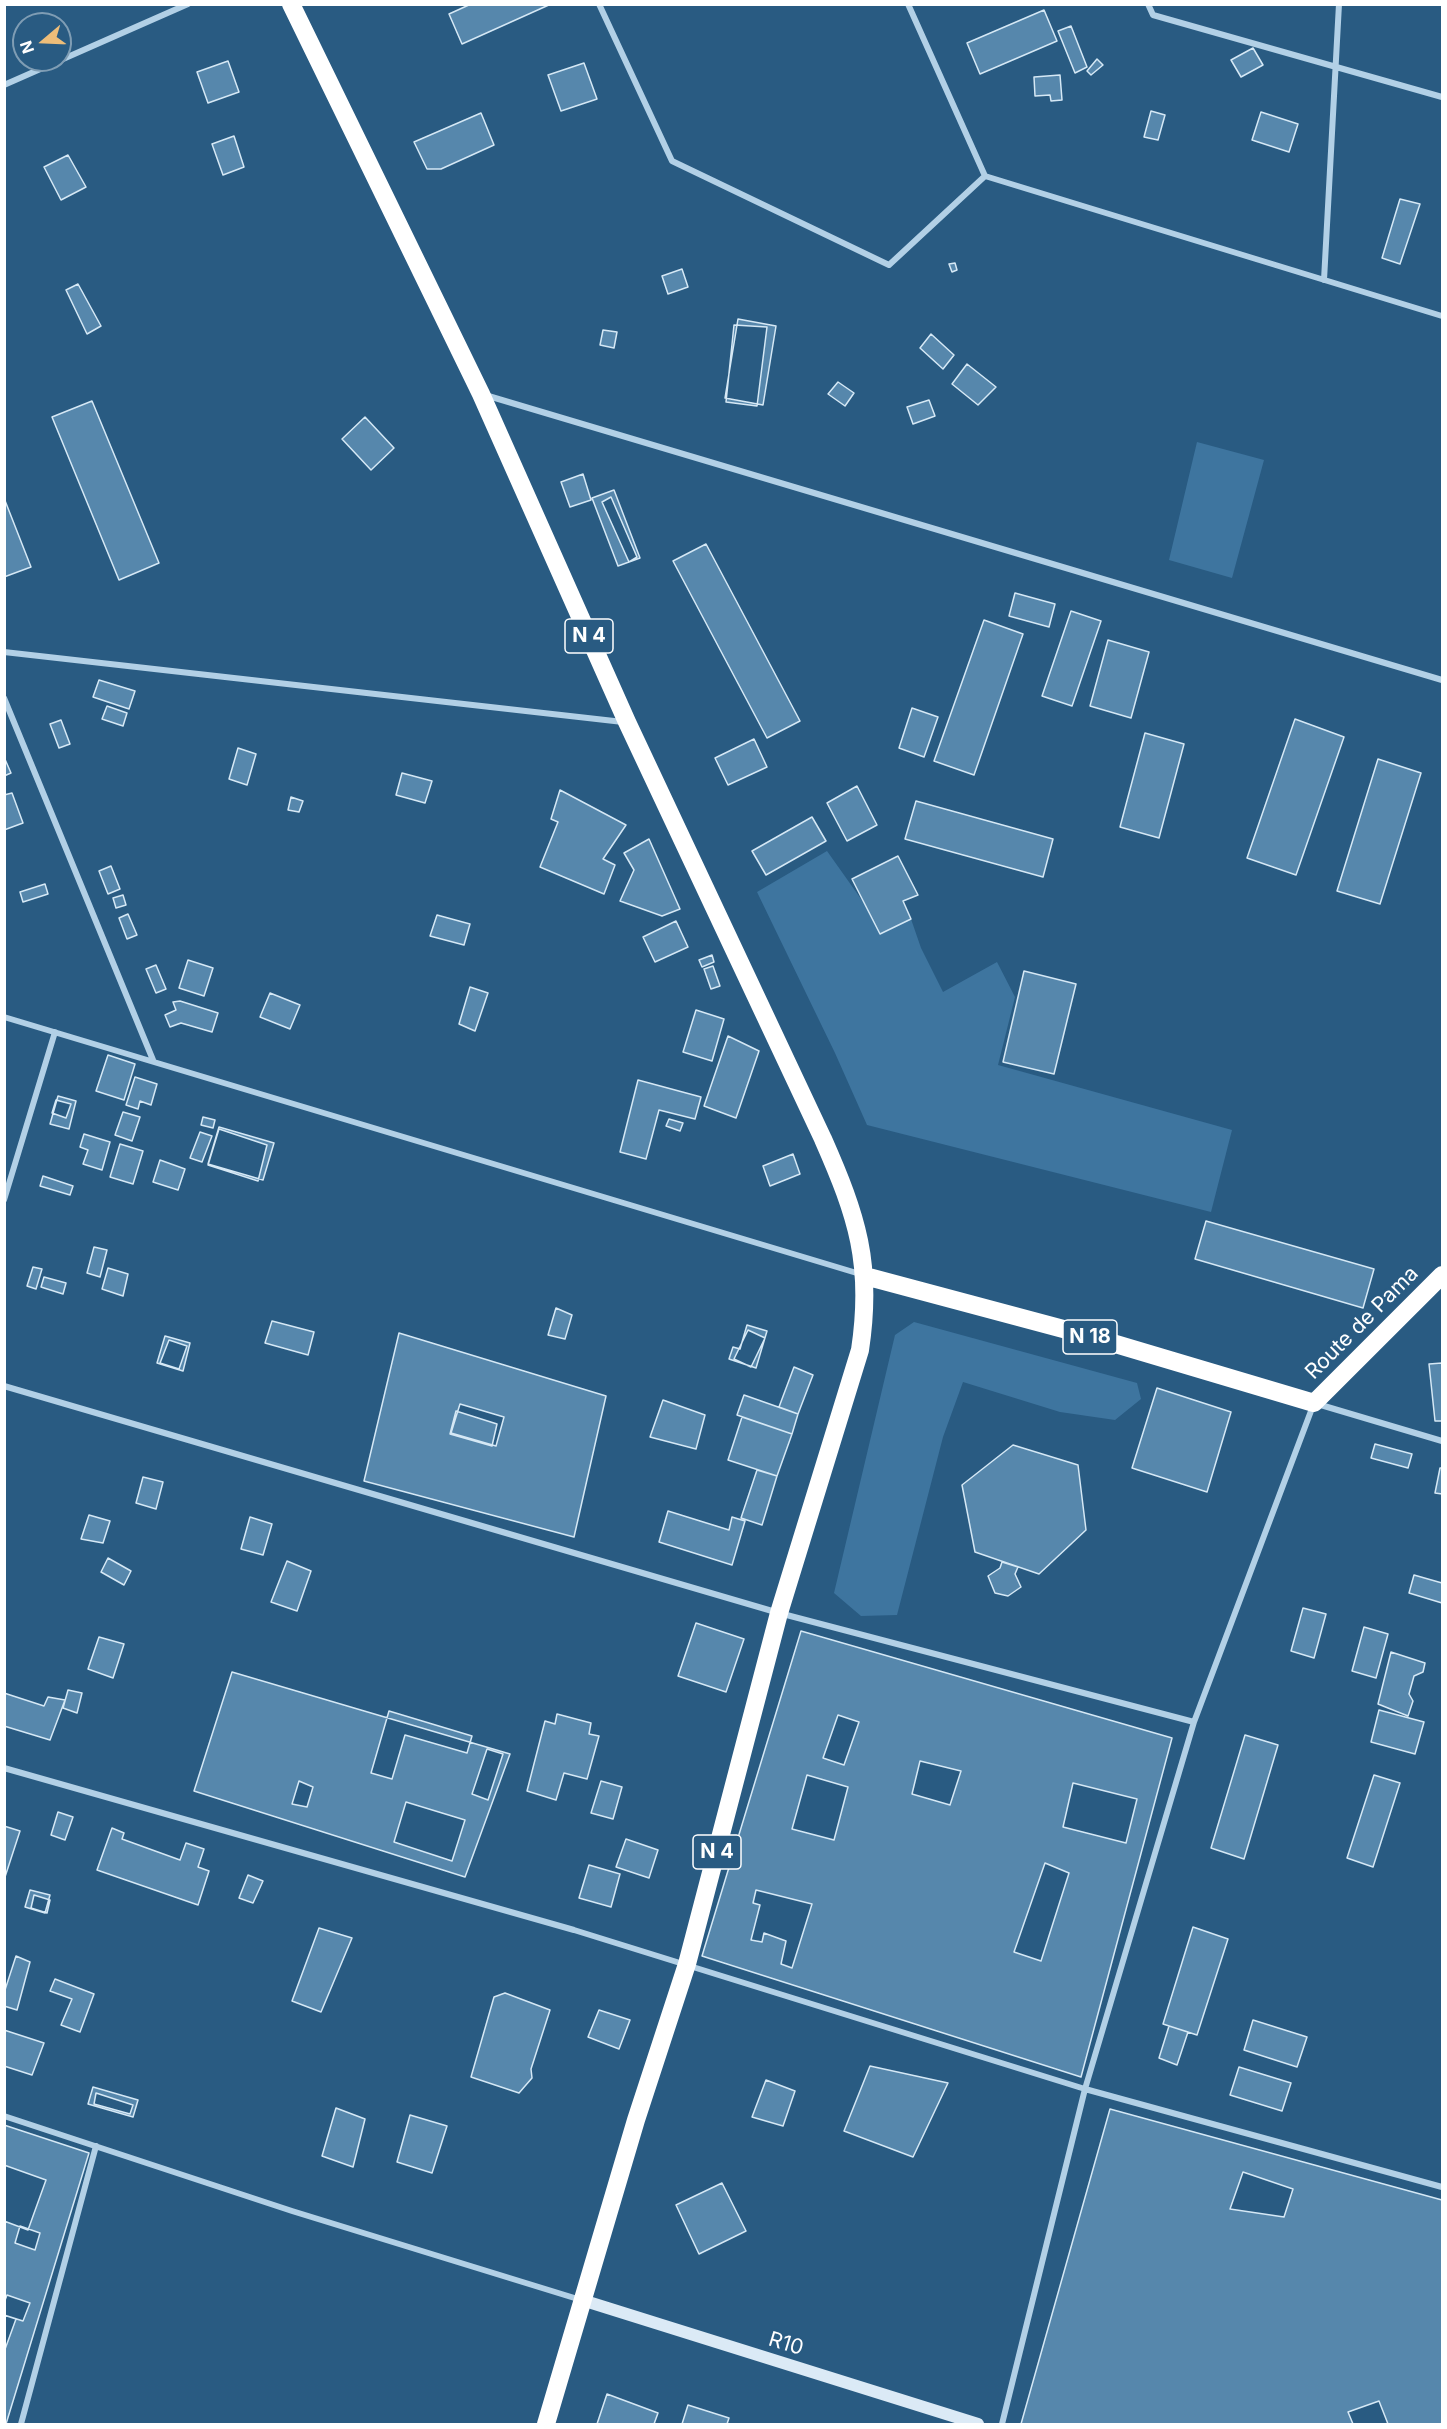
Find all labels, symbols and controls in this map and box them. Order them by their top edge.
north arrow [12,12,72,72]
text: N [15,38,38,56]
road number: N 4 [565,619,613,653]
street label: Route de Pama [1300,1261,1424,1385]
road number: N 18 [1063,1320,1117,1354]
road number: N 4 [693,1835,741,1869]
street label: R10 [765,2327,807,2361]

